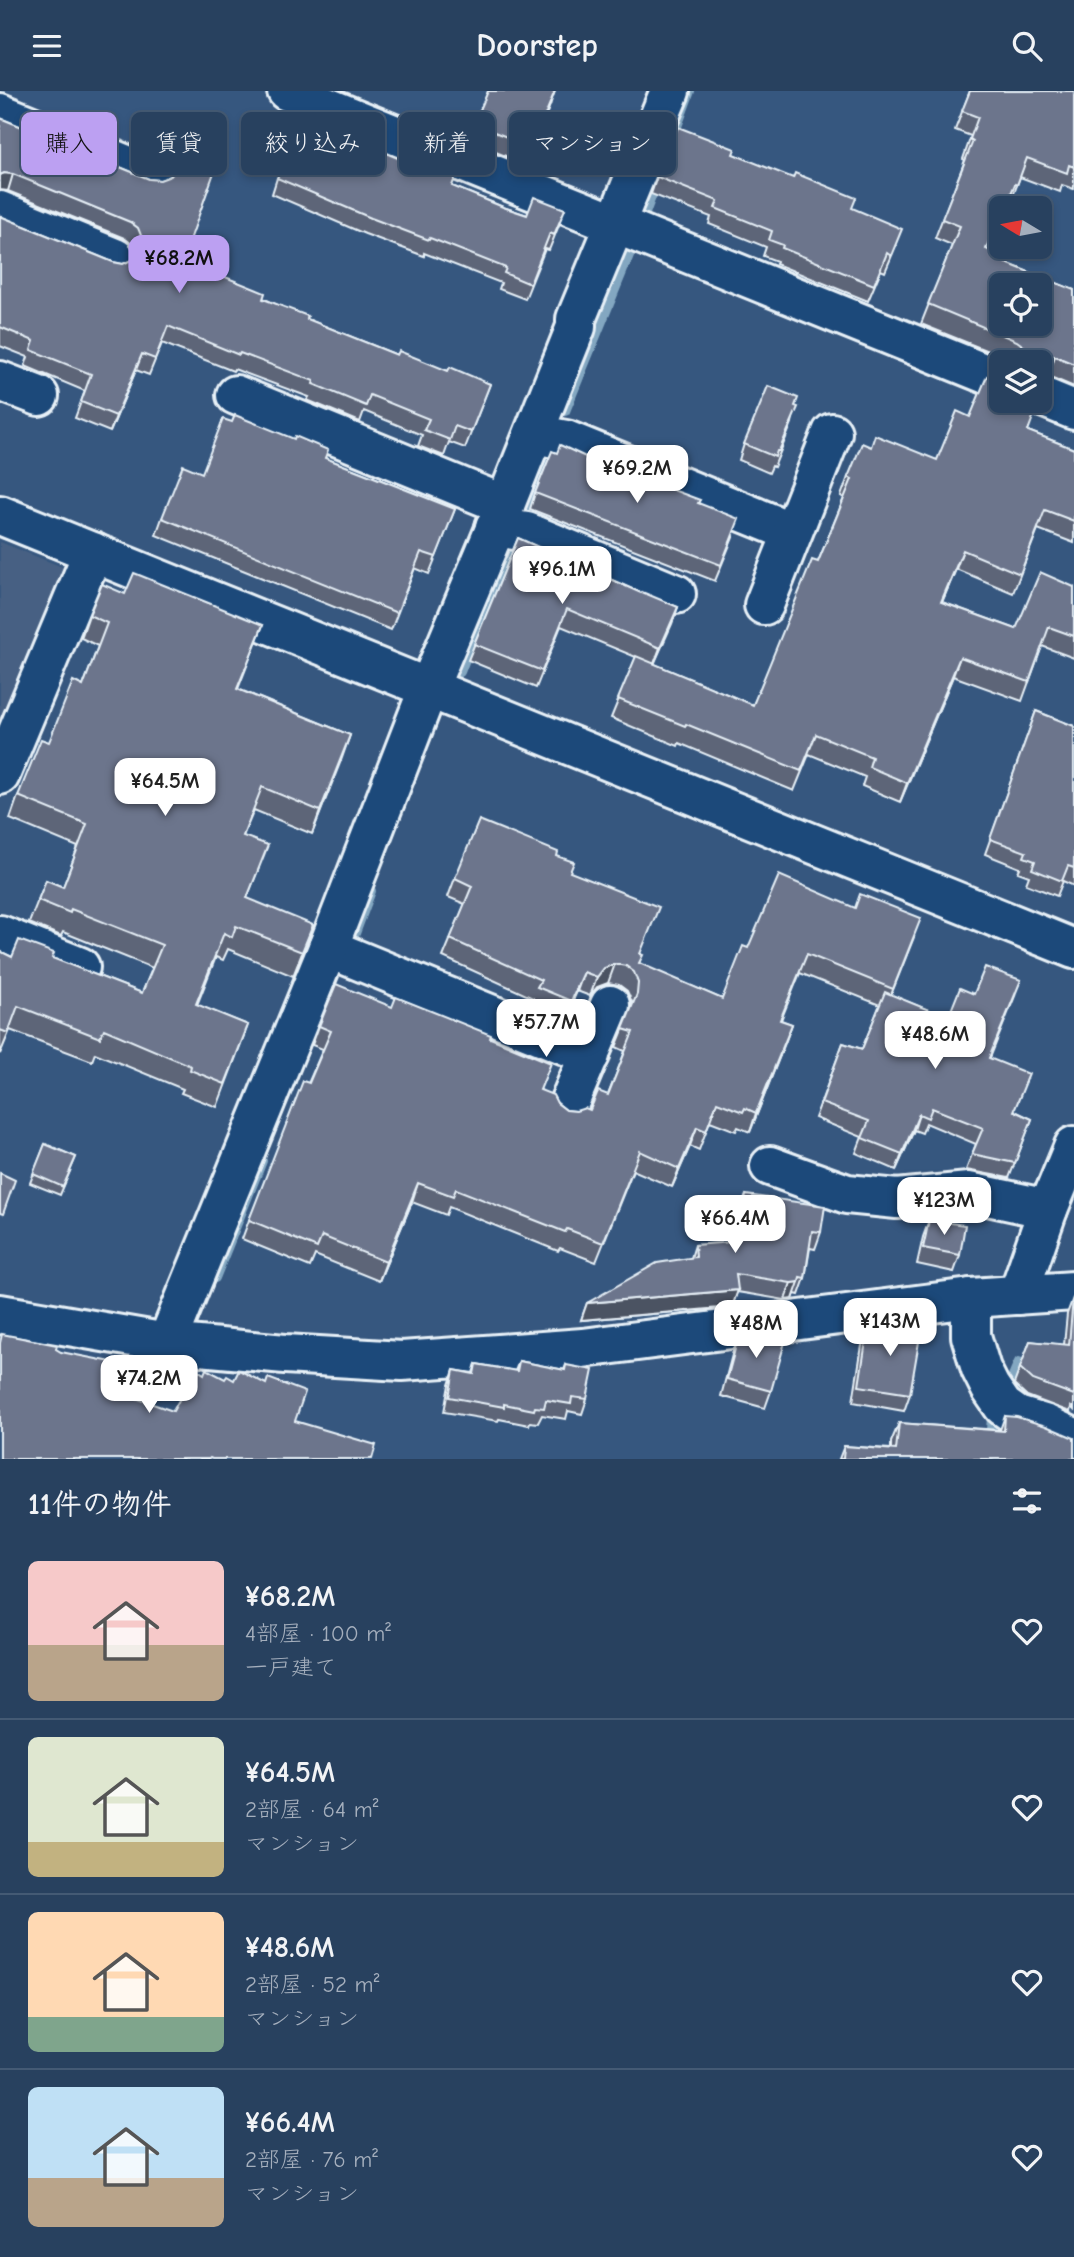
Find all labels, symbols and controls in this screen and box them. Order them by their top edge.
icon: menu [28,27,66,65]
text: Doorstep [476,27,598,64]
icon: search [1008,27,1046,65]
chip: 購入 [21,112,117,175]
chip: 賃貸 [131,112,227,175]
chip: 絞り込み [241,112,385,175]
chip: 新着 [399,112,495,175]
chip: マンション [509,112,676,175]
north arrow [989,196,1052,259]
map controls [989,196,1052,413]
pin: ¥68.2M [122,235,236,295]
text: ¥68.2M [144,244,214,271]
button: locate [989,273,1052,336]
button: layers [989,350,1052,413]
pin: ¥69.2M [580,445,694,505]
text: ¥69.2M [602,454,672,481]
pin: ¥96.1M [505,547,619,606]
text: ¥96.1M [528,555,596,582]
pin: ¥64.5M [108,759,222,818]
text: ¥64.5M [130,767,200,794]
pin: ¥57.7M [489,999,603,1059]
text: ¥57.7M [513,1008,579,1035]
pin: ¥48.6M [878,1011,992,1071]
text: ¥48.6M [901,1020,969,1047]
pin: ¥123M [895,1177,993,1237]
text: ¥123M [913,1186,975,1213]
pin: ¥66.4M [678,1195,792,1255]
text: ¥66.4M [701,1204,769,1231]
pin: ¥143M [841,1299,939,1358]
pin: ¥48M [715,1301,797,1360]
text: ¥143M [860,1307,920,1334]
text: ¥48M [730,1309,782,1336]
pin: ¥74.2M [92,1355,206,1415]
text: ¥74.2M [117,1364,181,1391]
icon: filters [1008,1482,1046,1520]
text: 11件の物件 [28,1487,172,1522]
text: ¥68.2M [245,1579,335,1614]
icon: home [84,1589,168,1673]
icon: heart [1008,1612,1046,1650]
text: 4部屋 · 100 m² [245,1620,391,1647]
text: 一戸建て [245,1654,337,1681]
text: ¥64.5M [245,1755,335,1790]
icon: home [84,1765,168,1849]
icon: heart [1008,1788,1046,1826]
text: 2部屋 · 64 m² [245,1796,378,1823]
text: マンション [245,1830,359,1857]
text: ¥48.6M [245,1930,335,1965]
icon: home [84,1940,168,2024]
icon: heart [1008,1963,1046,2001]
text: 2部屋 · 52 m² [245,1971,379,1998]
text: マンション [245,2005,359,2032]
text: ¥66.4M [245,2105,335,2140]
icon: home [84,2115,168,2199]
icon: heart [1008,2138,1046,2176]
text: 2部屋 · 76 m² [245,2146,378,2173]
text: マンション [245,2180,359,2207]

